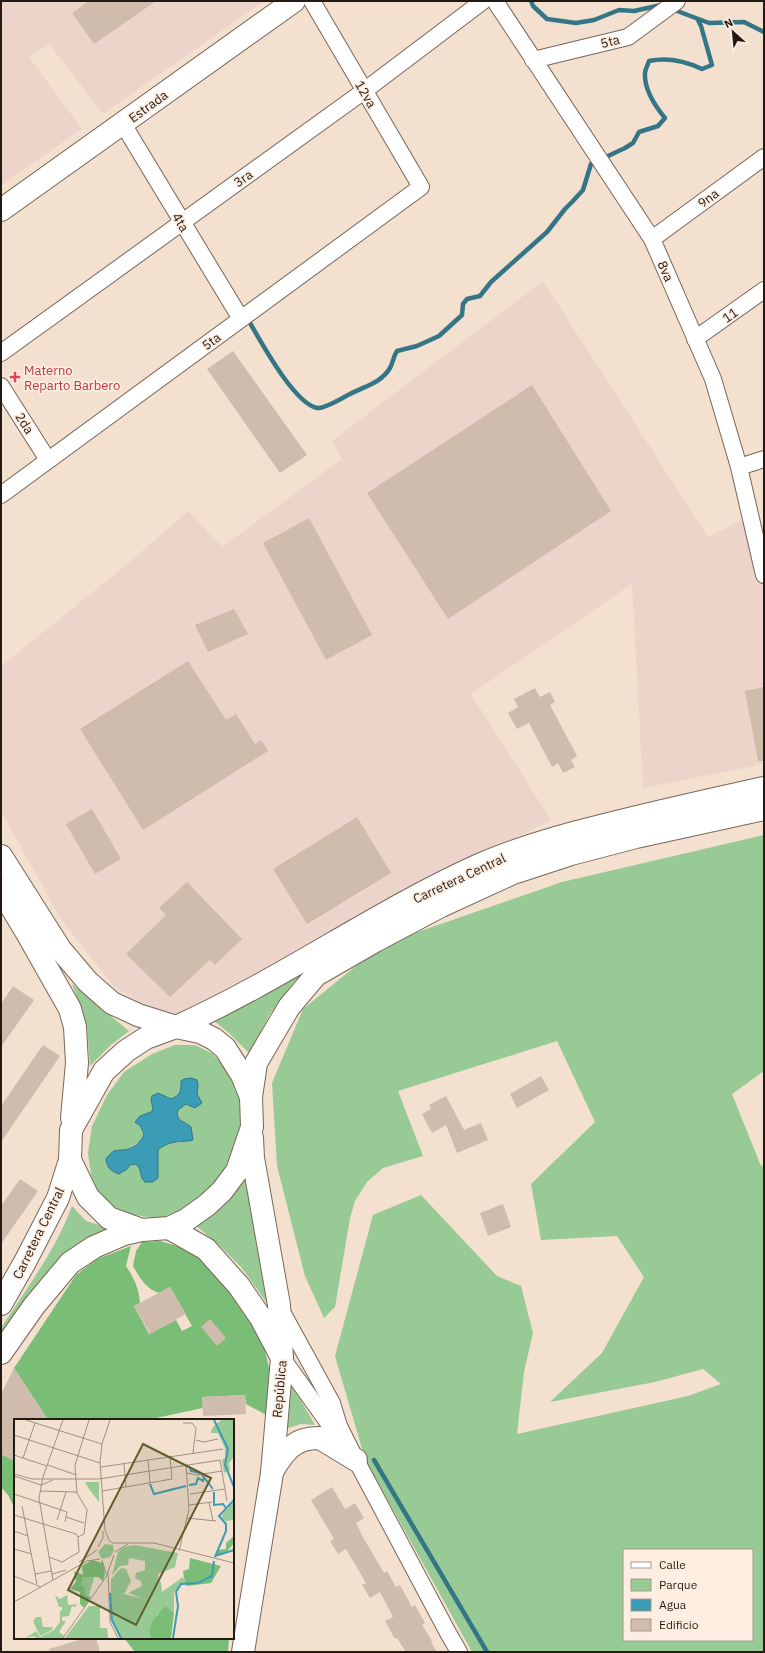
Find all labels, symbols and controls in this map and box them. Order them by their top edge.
north arrow [713,12,753,52]
text: N [722,15,735,31]
street label: 5ta [599,31,622,52]
street label: 12va [351,78,380,111]
street label: Estrada [125,86,171,126]
street label: 3ra [230,166,256,191]
street label: 9na [694,185,722,212]
street label: 4ta [168,210,193,235]
street label: 8va [654,258,677,284]
street label: 11 [719,304,742,327]
street label: 5ta [198,329,224,354]
place label: Materno Reparto Barbero [24,362,120,394]
marker: Materno Reparto Barbero [9,371,21,383]
street label: 2da [11,409,38,437]
street label: Carretera Central [410,849,509,907]
street label: Carretera Central [9,1184,68,1282]
street label: República [269,1359,290,1419]
inset map [14,1419,234,1639]
legend [623,1549,753,1641]
text: Calle [659,1557,686,1572]
text: Parque [659,1577,698,1592]
text: Agua [659,1597,687,1612]
text: Edificio [659,1617,699,1632]

